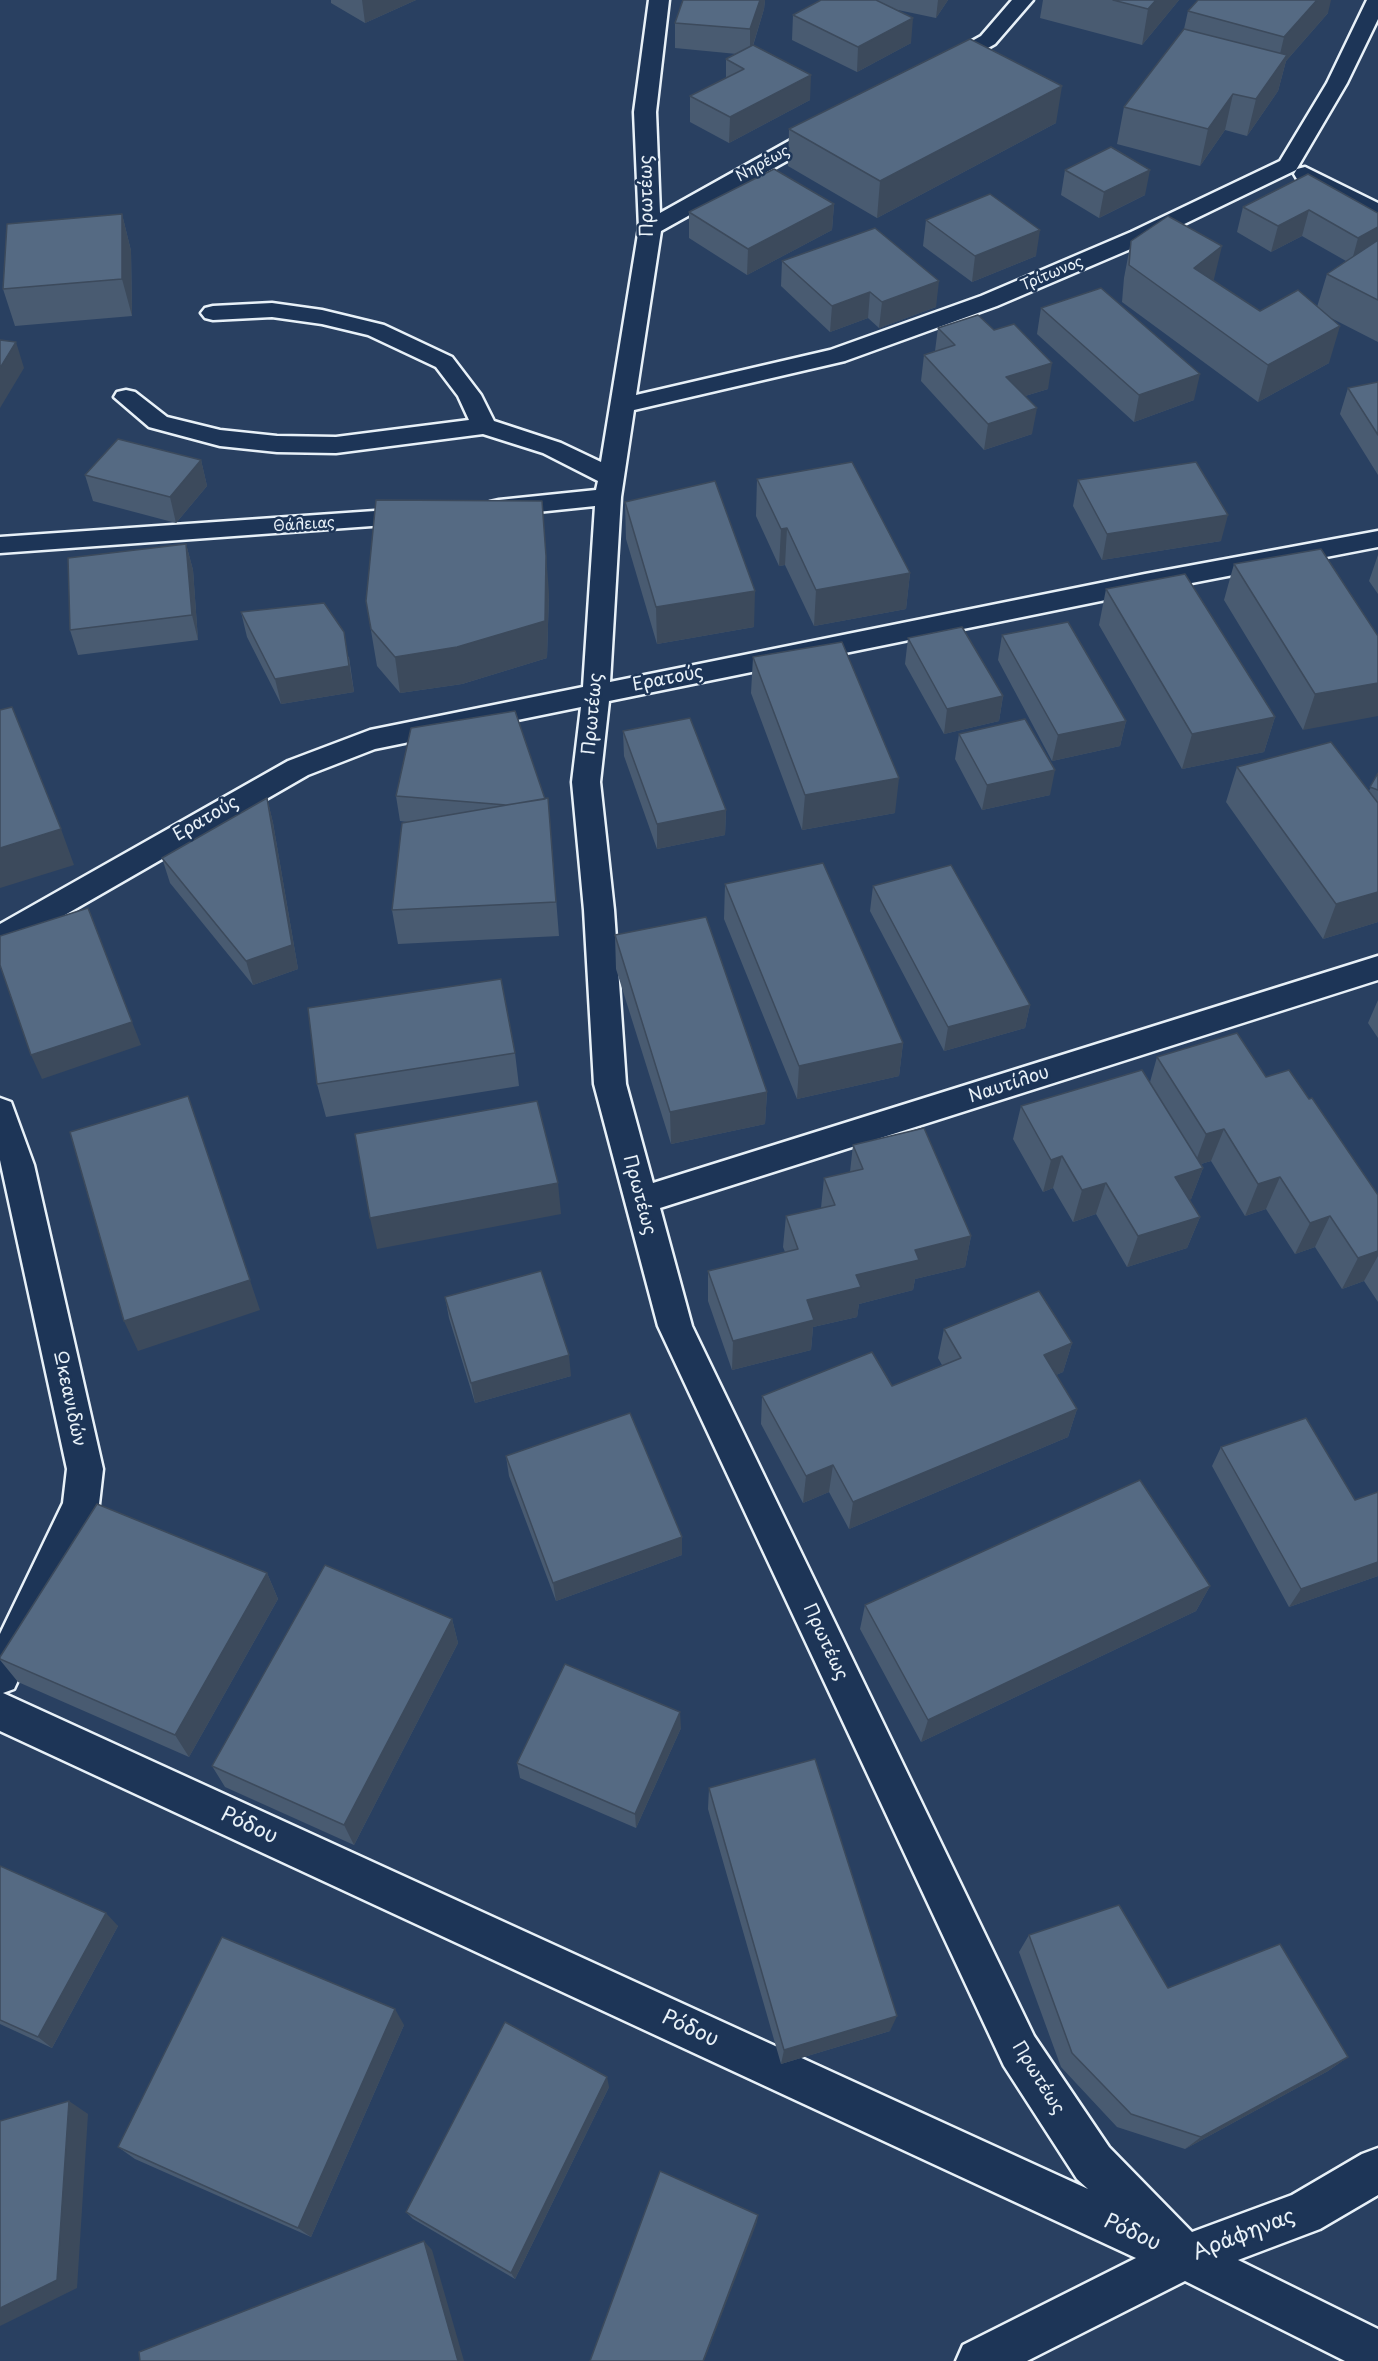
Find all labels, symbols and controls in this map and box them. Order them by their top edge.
street label: Νηρέως [733,142,793,186]
street label: Πρωτέως [635,155,659,237]
street label: Τρίτωνος [1018,253,1086,295]
street label: Θάλειας [273,514,335,536]
street label: Ερατούς [631,662,705,696]
street label: Πρωτέως [579,672,607,756]
street label: Ερατούς [170,792,242,846]
street label: Ναυτίλου [966,1062,1052,1108]
street label: Πρωτέως [618,1153,660,1237]
street label: Ωκεανιδών [48,1349,90,1449]
street label: Πρωτέως [798,1600,852,1684]
street label: Ρόδου [217,1802,281,1850]
street label: Ρόδου [658,2005,722,2053]
street label: Πρωτέως [1007,2038,1069,2118]
street label: Αράφηνας [1189,2204,1299,2266]
street label: Ρόδου [1100,2209,1164,2257]

